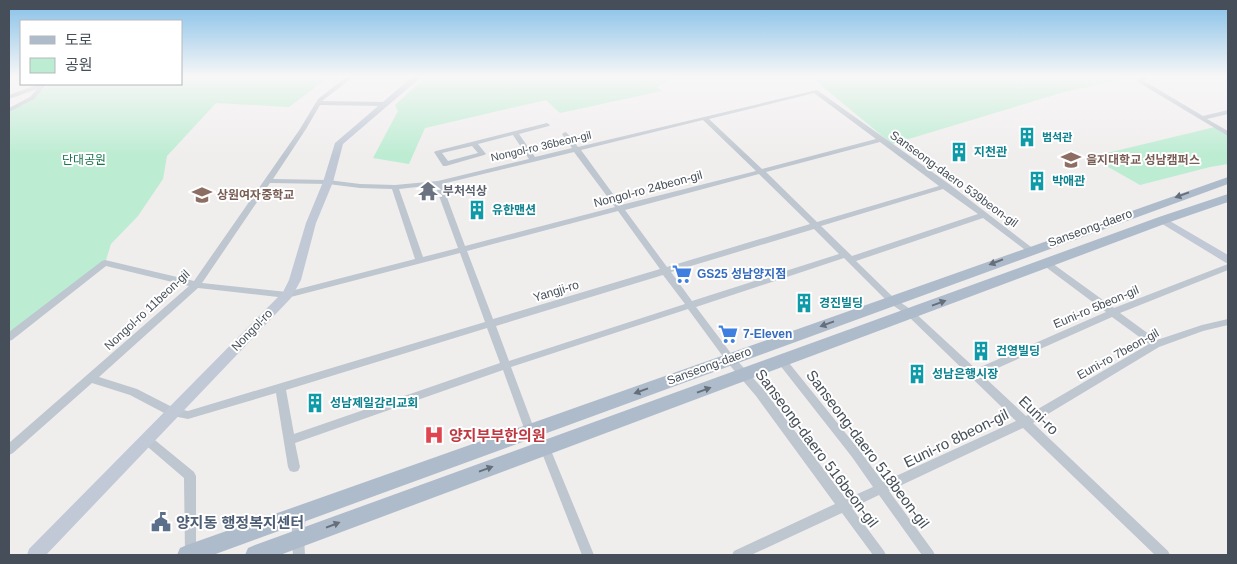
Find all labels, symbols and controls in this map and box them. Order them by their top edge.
legend [20,20,182,85]
text: 도로 [65,31,93,48]
text: 공원 [65,56,93,73]
building icon: 범석관 [1016,126,1038,148]
street label: Sanseong-daero 539beon-gil [887,128,1021,230]
street label: Nongol-ro 36beon-gil [490,129,592,163]
place label: 범석관 [1042,131,1072,143]
building icon: 지천관 [948,141,970,163]
place label: 지천관 [974,145,1007,159]
school or university icon: 을지대학교 성남캠퍼스 [1060,149,1082,171]
park label: 단대공원 [62,153,106,167]
place label: 을지대학교 성남캠퍼스 [1086,153,1200,167]
street label: Nongol-ro 24beon-gil [592,168,704,210]
building icon: 박애관 [1026,170,1048,192]
place label: 박애관 [1052,174,1085,188]
temple icon: 부처석상 [417,180,439,202]
school or university icon: 상원여자중학교 [191,184,213,206]
place label: 부처석상 [443,184,487,198]
place label: 상원여자중학교 [217,188,294,202]
one-way arrow [1174,191,1189,199]
building icon: 유한맨션 [466,199,488,221]
place label: 유한맨션 [492,203,536,217]
street label: Sanseong-daero [1046,206,1134,250]
one-way arrow [989,259,1004,267]
supermarket icon: GS25 성남양지점 [671,263,693,285]
street label: Nongol-ro 11beon-gil [102,267,192,353]
place label: GS25 성남양지점 [697,267,786,281]
street label: Yangji-ro [531,277,581,305]
street label: Euni-ro 5beon-gil [1051,283,1141,331]
building icon: 경진빌딩 [793,292,815,314]
place label: 경진빌딩 [819,296,863,310]
one-way arrow [931,299,946,306]
street label: Nongol-ro [229,306,276,354]
one-way arrow [819,320,834,328]
supermarket icon: 7-Eleven [717,323,739,345]
street label: Euni-ro 7beon-gil [1075,326,1161,382]
place label: 7-Eleven [743,327,792,341]
building icon: 건영빌딩 [970,340,992,362]
street label: Sanseong-daero [665,344,753,388]
place label: 건영빌딩 [996,344,1040,358]
building icon: 성남은행시장 [906,363,928,385]
street label: Sanseong-daero 516beon-gil [752,366,882,530]
street label: Sanseong-daero 518beon-gil [803,367,933,531]
place label: 성남은행시장 [932,367,998,381]
one-way arrow [697,386,712,393]
one-way arrow [634,388,649,395]
building icon: 성남제일감리교회 [304,392,326,414]
street label: Euni-ro [1016,392,1062,438]
place label: 성남제일감리교회 [330,396,418,410]
street label: Euni-ro 8beon-gil [901,405,1011,471]
hospital icon: 양지부부한의원 [423,424,445,446]
place label: 양지부부한의원 [449,427,546,444]
one-way arrow [479,465,494,473]
public building icon: 양지동 행정복지센터 [150,511,172,533]
place label: 양지동 행정복지센터 [176,514,304,531]
one-way arrow [326,521,341,529]

